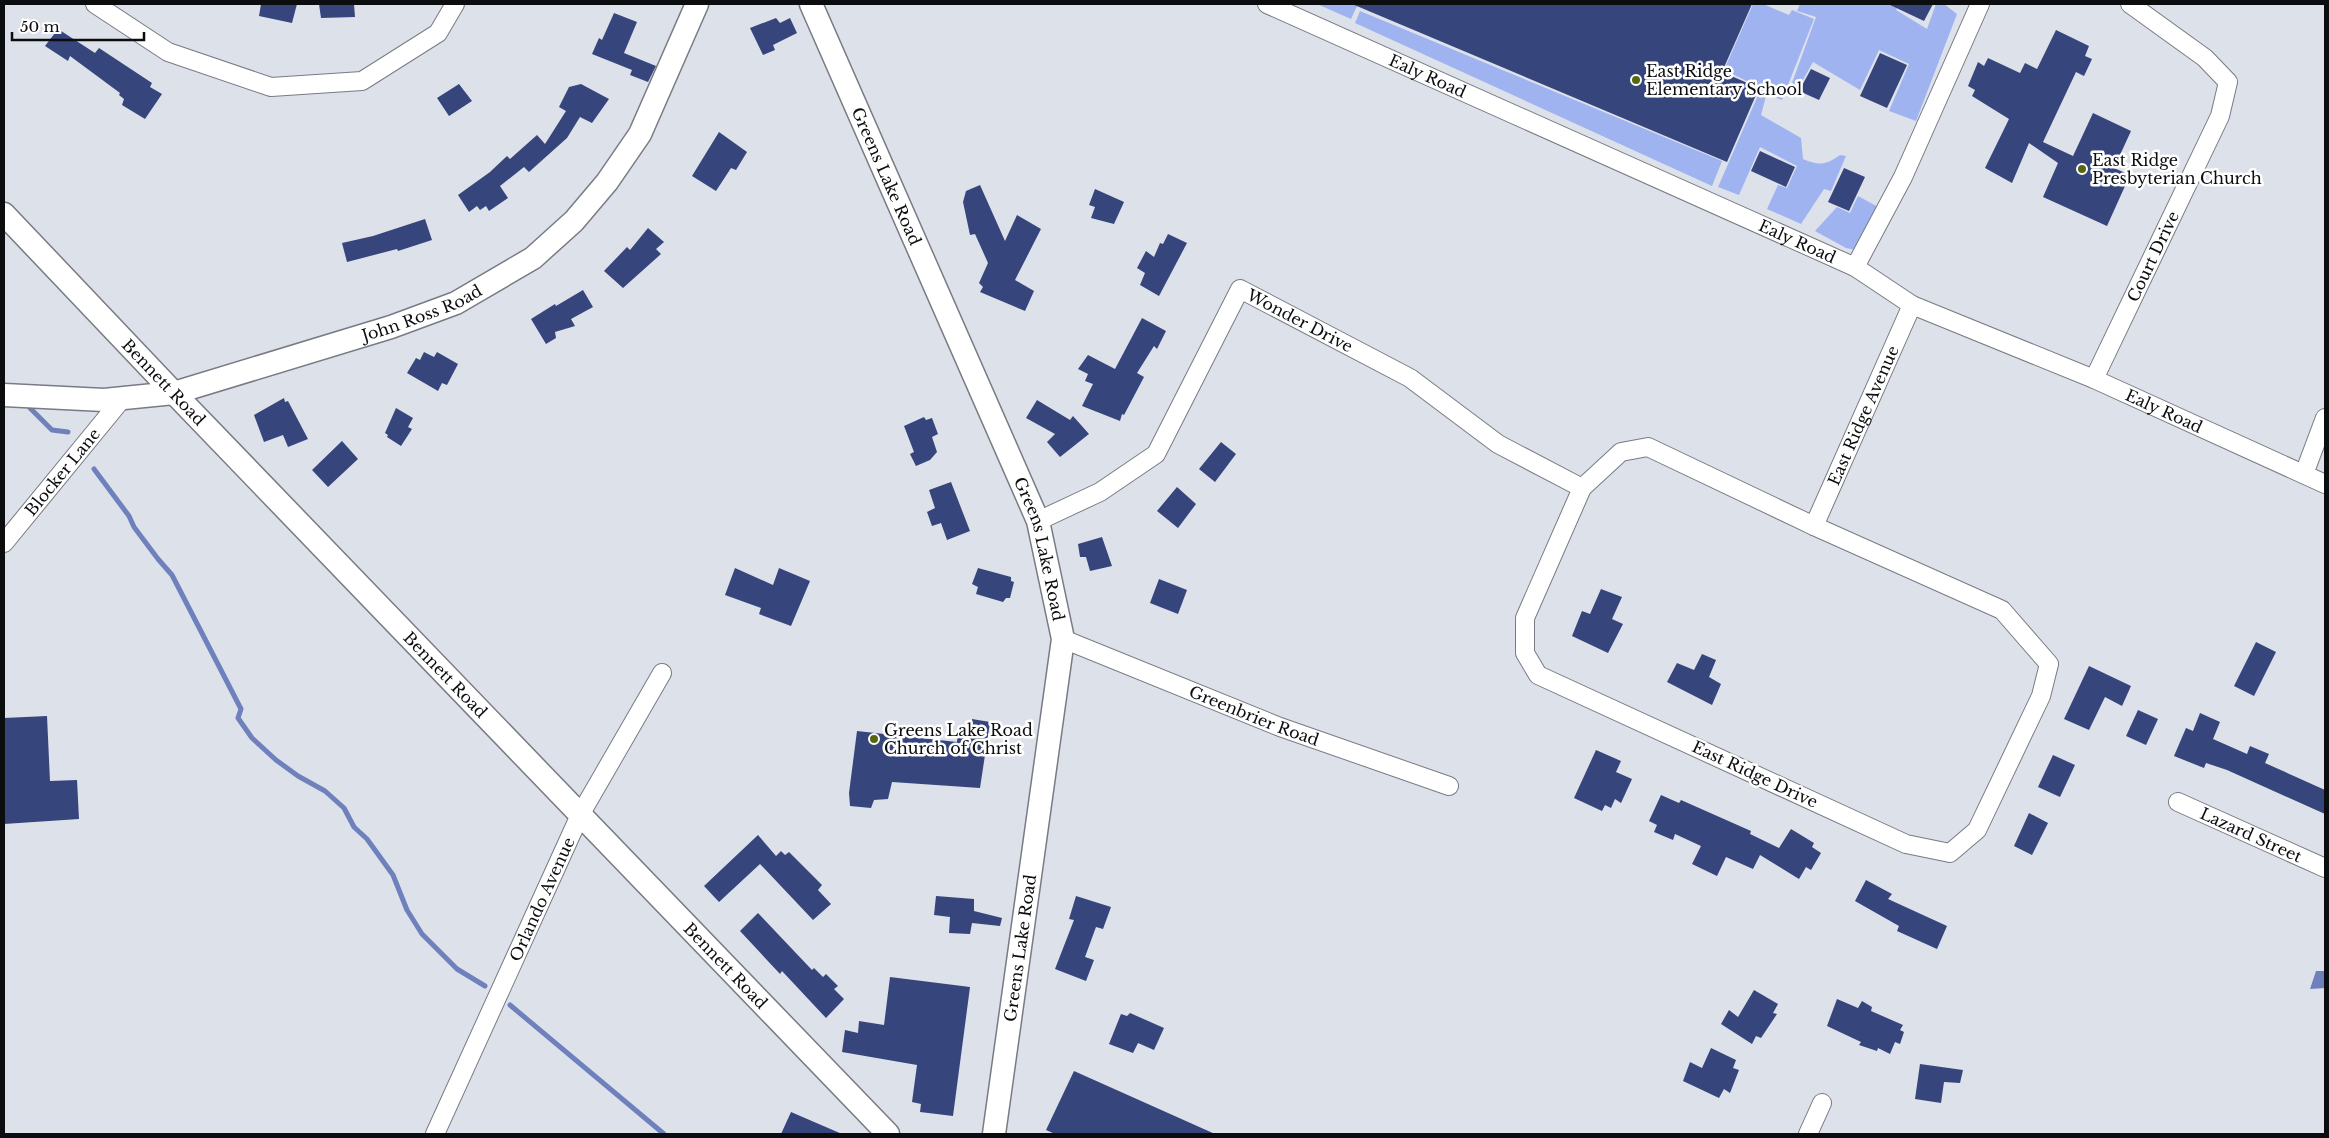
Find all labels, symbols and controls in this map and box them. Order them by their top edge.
scale bar [12,10,145,42]
text: 50 m [20,17,60,36]
street label: Ealy Road [1386,50,1470,102]
place label: East Ridge Elementary School [1646,61,1802,99]
marker: East Ridge Elementary School [1630,74,1642,86]
street label: Greens Lake Road [848,104,926,248]
place label: East Ridge Presbyterian Church [2092,150,2262,188]
marker: East Ridge Presbyterian Church [2076,163,2088,175]
street label: Court Drive [2123,208,2183,305]
street label: Ealy Road [1756,215,1839,267]
street label: John Ross Road [357,280,486,346]
street label: Wonder Drive [1243,284,1356,356]
street label: Bennett Road [118,335,210,430]
street label: East Ridge Avenue [1823,342,1903,488]
street label: Ealy Road [2122,385,2206,437]
street label: Blocker Lane [21,424,104,520]
street label: Greens Lake Road [1010,474,1069,623]
street label: Bennett Road [399,627,492,722]
street label: Greenbrier Road [1186,681,1322,750]
place label: Greens Lake Road Church of Christ [884,720,1033,758]
marker: Greens Lake Road Church of Christ [868,733,880,745]
street label: East Ridge Drive [1689,736,1821,812]
street label: Lazard Street [2197,803,2305,866]
street label: Orlando Avenue [505,834,579,964]
street label: Greens Lake Road [1000,873,1040,1023]
street label: Bennett Road [680,918,772,1013]

